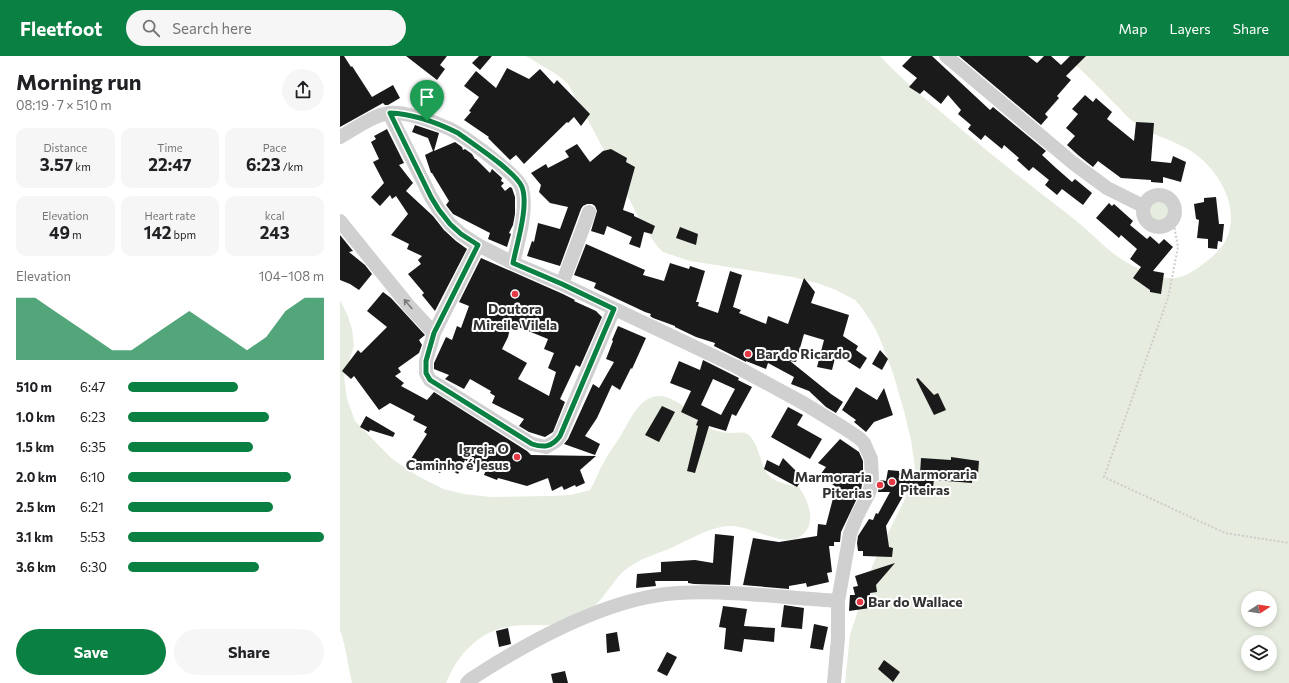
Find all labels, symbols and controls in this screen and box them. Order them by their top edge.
search box [126,10,406,46]
text: Fleetfoot [20,17,102,40]
icon: search [140,17,162,39]
text: Search here [172,19,252,37]
text: Map [1119,20,1147,37]
text: Layers [1169,20,1211,37]
text: Share [1233,20,1269,37]
text: Morning run [16,68,142,95]
button: share [282,69,324,111]
pin [410,80,444,121]
icon: arrive [416,86,438,108]
text: 08:19 · 7 × 510 m [16,97,111,113]
text: Distance [43,141,87,154]
text: Time [157,141,183,154]
text: Pace [263,141,287,154]
text: 3.57 [40,154,73,175]
text: 22:47 [148,154,192,175]
text: 6:23 [246,154,281,175]
text: km [73,160,91,173]
text: /km [281,160,303,173]
text: Elevation [42,209,89,222]
text: Heart rate [144,209,196,222]
text: kcal [265,209,285,222]
text: 49 [49,222,70,243]
text: 142 [144,222,171,243]
text: 243 [260,222,290,243]
text: m [70,228,82,241]
text: bpm [171,228,196,241]
text: Elevation [16,268,71,284]
text: 104–108 m [259,268,324,284]
marker: Doutora Mireile Vilela [510,289,520,299]
one-way arrow [403,299,412,309]
place label: Doutora Mireile Vilela [473,300,557,333]
place label: Bar do Ricardo [756,345,850,362]
marker: Bar do Ricardo [743,349,753,359]
text: 510 m [16,379,52,395]
text: 6:47 [80,379,105,395]
text: 1.0 km [16,409,55,425]
text: 6:23 [80,409,106,425]
text: 1.5 km [16,439,54,455]
text: 6:35 [80,439,106,455]
place label: Igreja O Caminho é Jesus [406,440,509,473]
marker: Igreja O Caminho é Jesus [512,452,522,462]
place label: Marmoraria Piteiras [900,465,977,498]
place label: Marmoraria Piterias [795,468,872,501]
text: 2.0 km [16,469,57,485]
text: 6:10 [80,469,105,485]
marker: Marmoraria Piteiras [887,477,897,487]
marker: Marmoraria Piterias [875,480,885,490]
text: 2.5 km [16,499,56,515]
text: 6:21 [80,499,104,515]
text: 3.1 km [16,529,53,545]
text: 5:53 [80,529,105,545]
text: 3.6 km [16,559,56,575]
text: 6:30 [80,559,107,575]
north arrow [1241,591,1277,627]
map controls [1241,591,1277,671]
place label: Bar do Wallace [868,593,963,610]
marker: Bar do Wallace [855,597,865,607]
button: Save [16,629,166,675]
button: Share [174,629,324,675]
button: layers [1241,635,1277,671]

